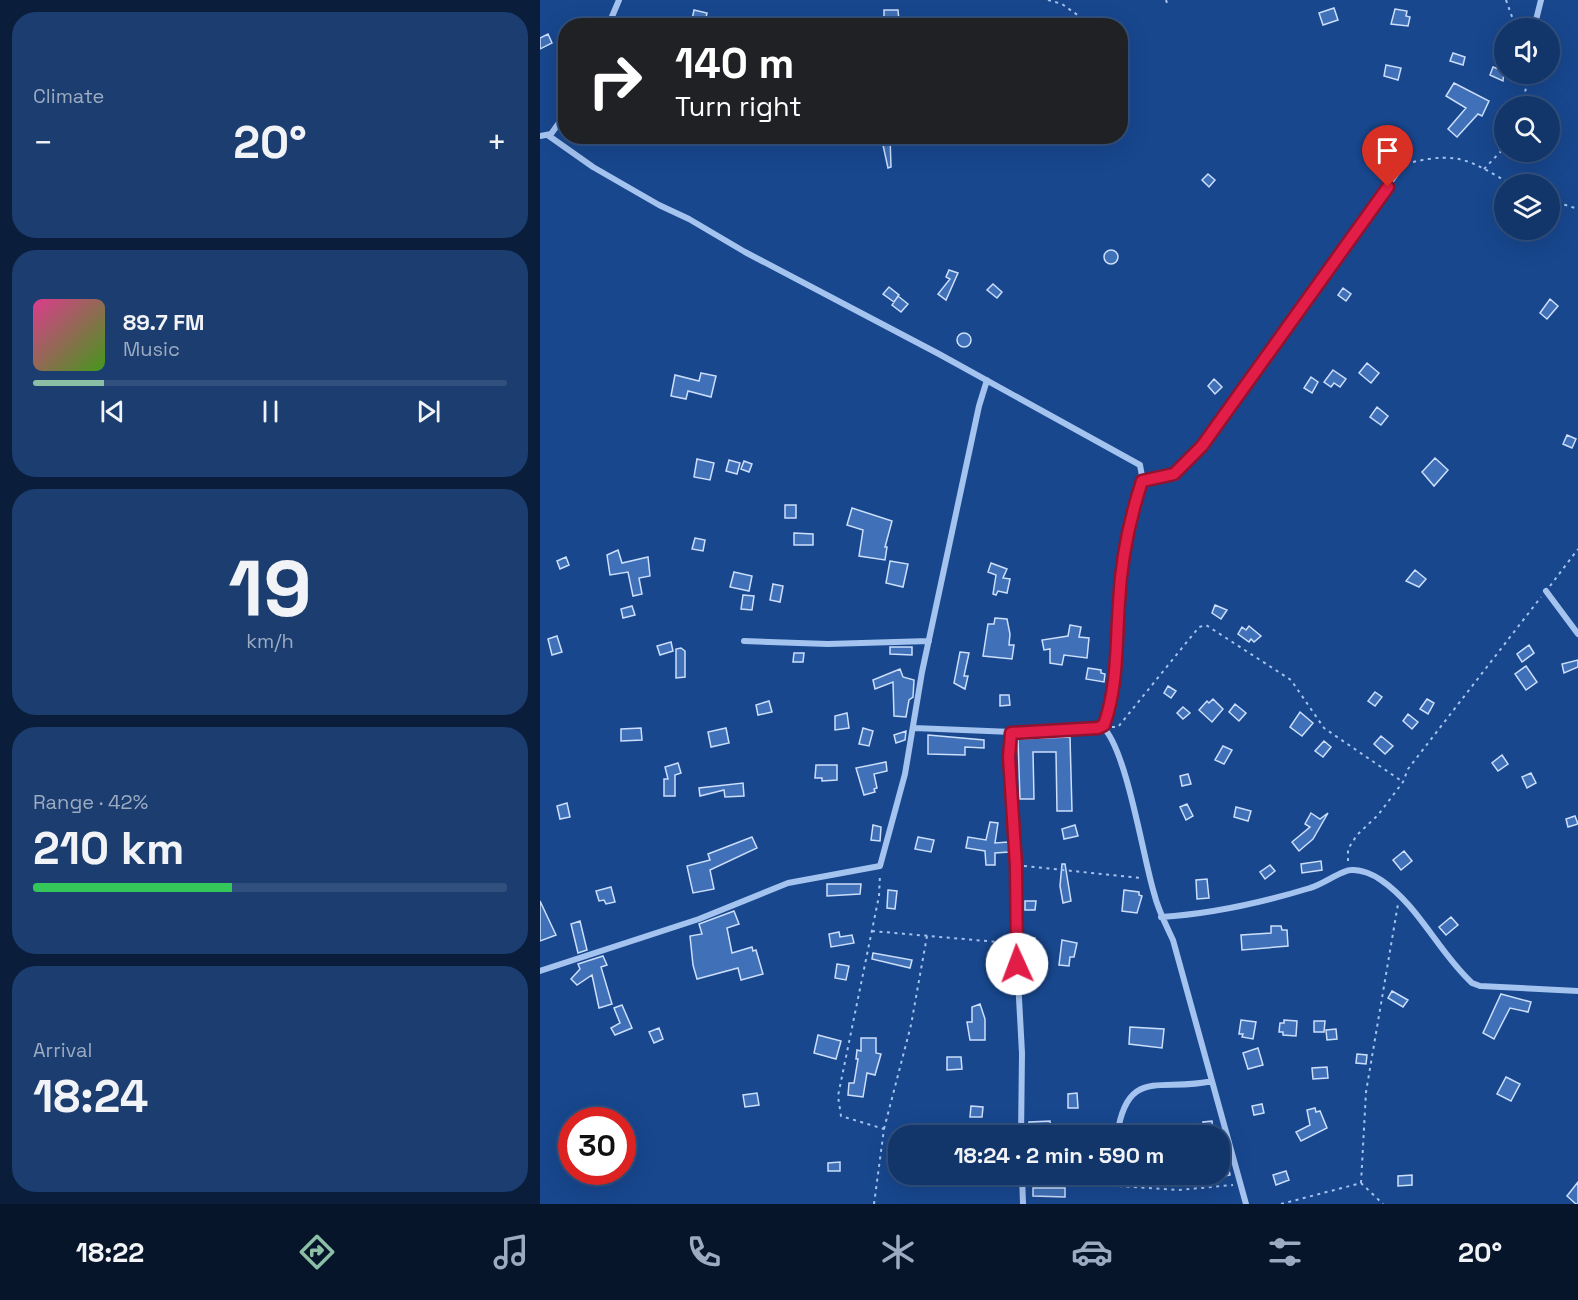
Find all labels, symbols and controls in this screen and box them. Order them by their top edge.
map controls [1494,18,1560,240]
button: sound [1494,18,1560,84]
text: 140 m [675,37,794,90]
icon: right [576,42,654,120]
text: Climate [33,83,104,109]
text: Turn right [675,89,802,124]
button: search [1494,96,1560,162]
text: 20° [233,114,307,171]
text: − [33,122,53,164]
text: + [487,122,507,164]
pin [1362,125,1413,187]
icon: arrive [1371,134,1404,167]
button: layers [1494,174,1560,240]
text: 89.7 FM [123,308,204,336]
text: Music [123,336,180,362]
icon: previous [96,395,129,428]
icon: pause [254,395,287,428]
icon: next [412,395,445,428]
text: 19 [228,539,312,639]
text: km/h [246,628,294,654]
text: Range · 42% [33,789,148,815]
text: 210 km [33,820,184,877]
position arrow [985,932,1049,996]
text: Arrival [33,1037,92,1063]
text: 18:24 [33,1068,148,1125]
speed limit sign: 30 [558,1107,636,1185]
text: 18:24 · 2 min · 590 m [954,1141,1164,1169]
icon: directions [296,1231,338,1273]
icon: music [490,1231,532,1273]
icon: phone [683,1231,725,1273]
icon: climate [877,1231,919,1273]
icon: car [1071,1231,1113,1273]
icon: filters [1264,1231,1306,1273]
text: 18:22 [76,1235,144,1270]
text: 20° [1458,1235,1502,1270]

